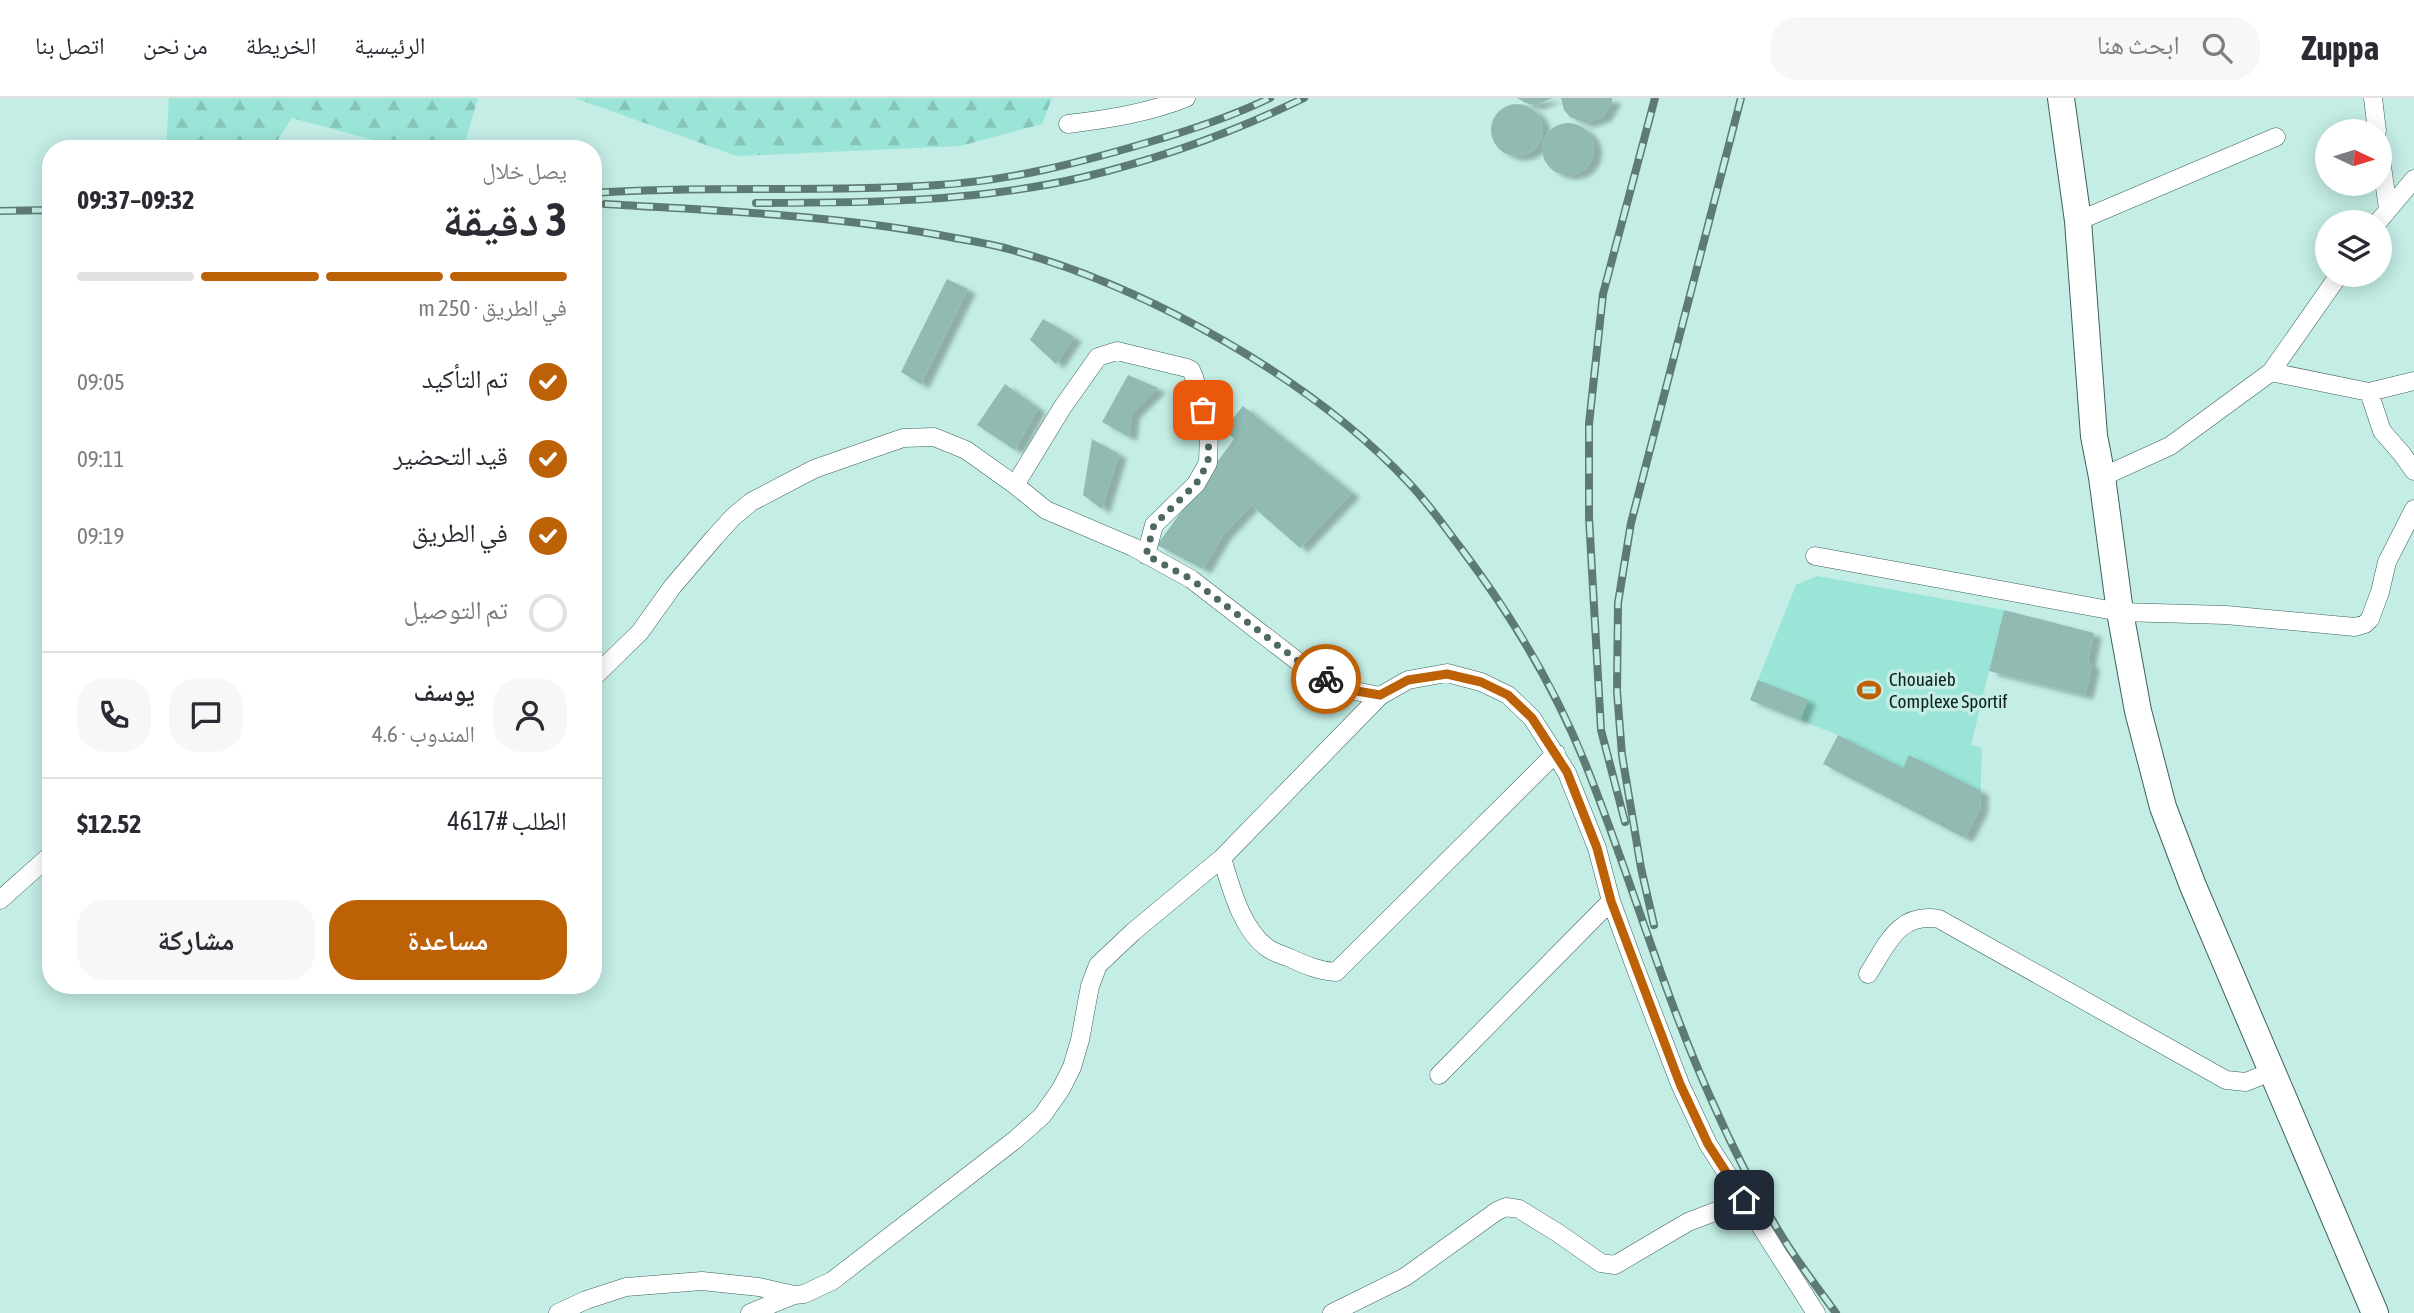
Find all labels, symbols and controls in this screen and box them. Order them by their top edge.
search box [1770,17,2260,80]
icon: search [2198,29,2236,67]
text: Zuppa [2302,29,2379,67]
text: ابحث هنا [2097,30,2180,60]
text: اتصل بنا [35,32,105,59]
text: من نحن [143,32,208,59]
text: الخريطة [246,32,316,59]
text: الرئيسية [354,32,425,59]
north arrow [2315,119,2392,196]
map controls [2315,119,2392,287]
text: يصل خلال [482,158,567,184]
text: 09:32–09:37 [77,185,194,215]
text: 3 دقيقة [442,193,567,246]
button: layers [2315,210,2392,287]
text: في الطريق · 250 m [418,295,567,321]
icon: check [529,363,567,401]
text: تم التأكيد [422,364,508,394]
text: 09:05 [77,369,125,395]
pin [1173,380,1233,440]
icon: bag [1184,391,1222,429]
icon: check [529,440,567,478]
text: قيد التحضير [393,441,508,471]
text: 09:11 [77,446,124,472]
icon: check [529,517,567,555]
text: في الطريق [411,518,508,548]
text: 09:19 [77,523,124,549]
text: تم التوصيل [403,595,508,625]
courier [1291,644,1361,714]
icon: bike [1307,660,1345,698]
place label: Chouaieb Complexe Sportif [1889,668,2008,712]
sports icon: Chouaieb Complexe Sportif [1855,676,1883,704]
text: يوسف [414,677,475,707]
button: phone [77,678,151,752]
button: chat [169,678,243,752]
button: person [493,678,567,752]
text: المندوب · 4.6 [372,721,475,747]
text: الطلب #4617 [447,806,567,836]
text: $12.52 [77,809,141,839]
button: مشاركة [77,900,315,980]
button: مساعدة [329,900,567,980]
pin [1714,1170,1774,1230]
icon: home [1725,1181,1763,1219]

